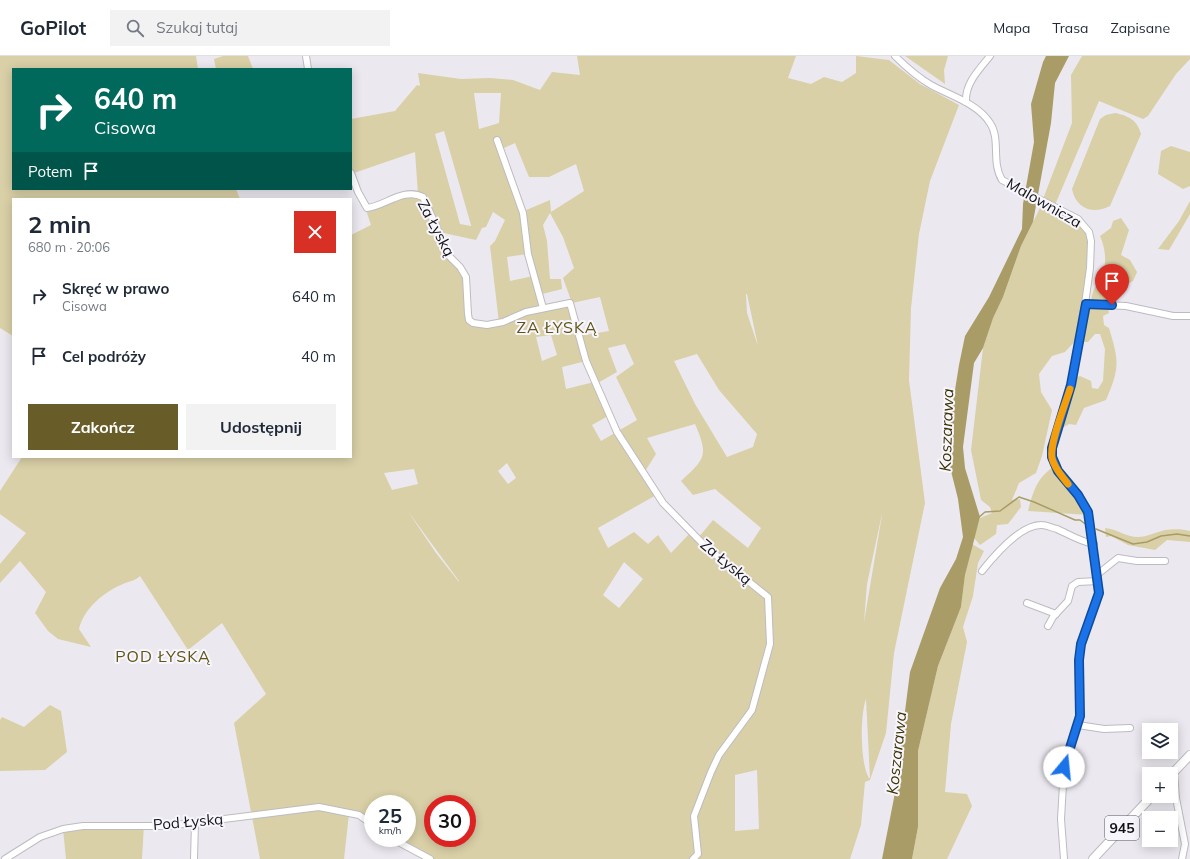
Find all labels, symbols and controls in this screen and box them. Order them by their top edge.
search box [110,10,390,46]
text: GoPilot [20,16,86,40]
icon: search [124,17,146,39]
text: Szukaj tutaj [156,18,238,37]
text: Mapa [993,19,1030,37]
text: Trasa [1052,19,1089,37]
text: Zapisane [1111,19,1170,37]
text: 640 m [94,81,177,116]
icon: right [28,84,80,136]
text: Cisowa [94,116,156,139]
icon: arrive [80,160,102,182]
text: Potem [28,162,72,181]
street label: Malownicza [1003,173,1085,232]
street label: Za Łyską [414,196,459,259]
text: 2 min [28,209,91,239]
button: close [294,211,336,253]
text: 680 m · 20:06 [28,239,110,255]
pin [1095,264,1129,305]
icon: arrive [1101,270,1123,292]
text: Skręć w prawo [62,279,169,298]
icon: right [28,285,50,307]
text: 640 m [292,287,336,306]
text: Cisowa [62,298,107,314]
district label: ZA ŁYSKĄ [517,317,598,337]
icon: arrive [28,345,50,367]
text: Cel podróży [62,347,146,366]
text: 40 m [301,347,336,366]
water label: Koszarawa [935,388,957,472]
button: Zakończ [28,404,178,450]
button: Udostępnij [186,404,336,450]
street label: Za Łyską [697,535,756,589]
district label: POD ŁYSKĄ [115,646,211,666]
water label: Koszarawa [882,710,910,796]
map controls [1142,723,1178,847]
button: layers [1142,723,1178,759]
position arrow [1043,746,1085,788]
button: + [1142,767,1178,803]
speed limit sign: 30 [424,795,476,847]
text: 25 [378,803,402,828]
street label: Pod Łyską [152,809,224,834]
button: − [1142,811,1178,847]
road number: 945 [1105,816,1139,840]
text: km/h [379,824,401,837]

